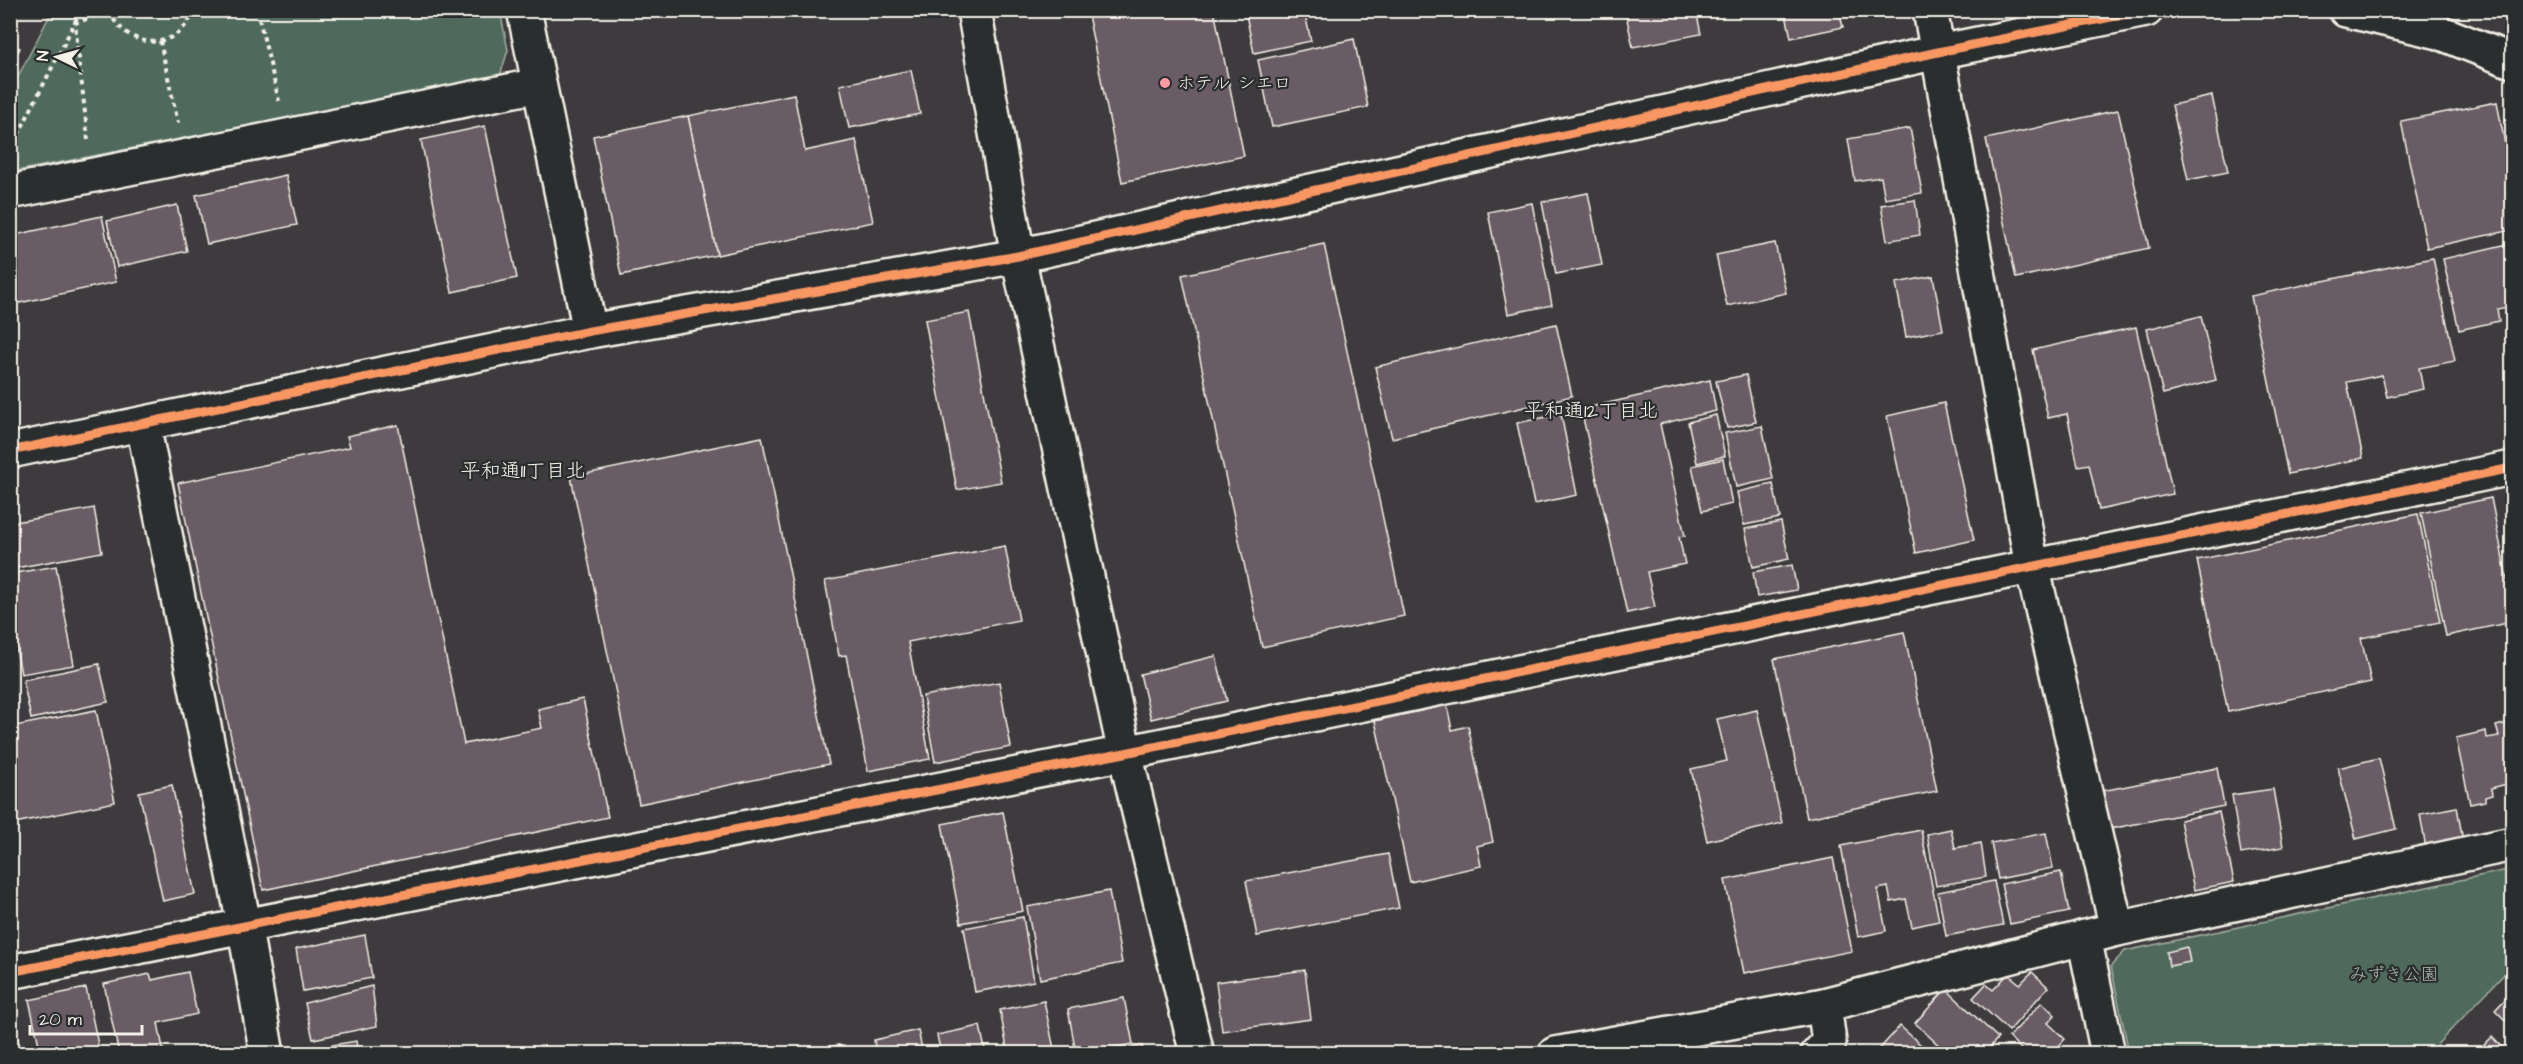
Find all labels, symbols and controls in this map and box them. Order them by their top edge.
north arrow [27,27,87,87]
text: N [32,50,54,62]
place label: ホテル シエロ [1177,71,1292,96]
marker: ホテル シエロ [1158,76,1172,90]
district label: 平和通12丁目北 [1524,397,1658,425]
district label: 平和通11丁目北 [460,457,586,485]
park label: みずき公園 [2349,962,2439,987]
scale bar [30,998,142,1036]
text: 20 m [39,1007,82,1032]

